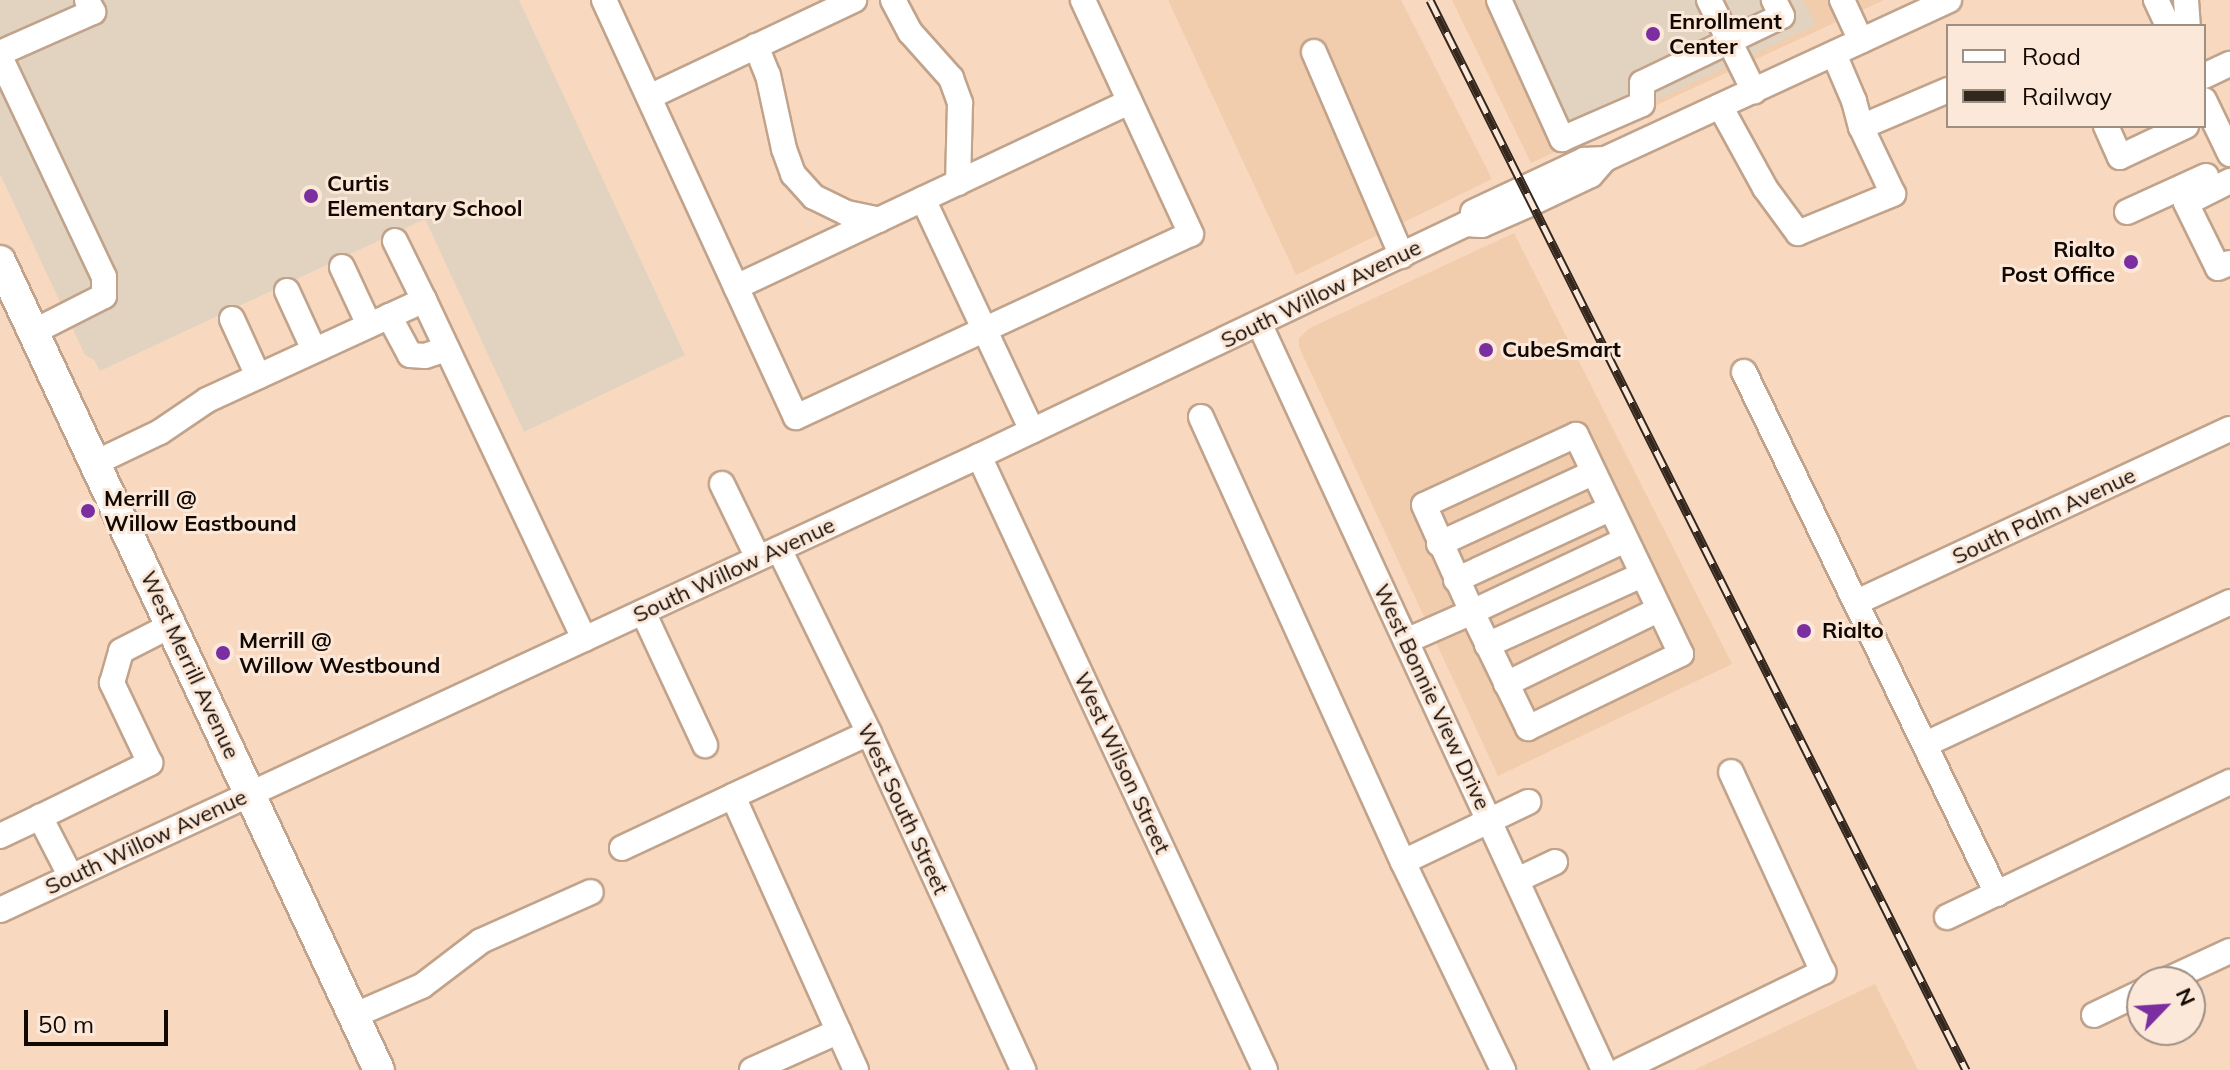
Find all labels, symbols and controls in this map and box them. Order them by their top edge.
place label: Enrollment Center [1669,8,1782,60]
legend [1946,24,2206,128]
marker: Enrollment Center [1644,25,1662,43]
text: Road [2022,41,2081,71]
text: Railway [2022,81,2112,111]
place label: Curtis Elementary School [327,170,523,222]
marker: Curtis Elementary School [302,187,320,205]
street label: South Willow Avenue [1217,234,1425,354]
place label: Rialto Post Office [2001,236,2115,288]
marker: Rialto Post Office [2122,253,2140,271]
place label: CubeSmart [1502,337,1621,363]
marker: CubeSmart [1477,341,1495,359]
street label: South Palm Avenue [1948,462,2140,570]
place label: Merrill @ Willow Eastbound [104,485,297,536]
marker: Merrill @ Willow Eastbound [79,502,97,520]
street label: South Willow Avenue [629,512,839,628]
street label: West Merrill Avenue [135,567,245,763]
street label: West Bonnie View Drive [1368,580,1496,814]
place label: Rialto [1822,618,1884,644]
marker: Rialto [1793,620,1815,642]
place label: Merrill @ Willow Westbound [239,627,440,678]
marker: Merrill @ Willow Westbound [214,644,232,662]
street label: West Wilson Street [1068,668,1176,858]
street label: West South Street [852,719,954,899]
street label: South Willow Avenue [41,784,251,900]
north arrow [2126,966,2206,1046]
text: N [2170,983,2202,1010]
scale bar [28,994,172,1044]
text: 50 m [38,1009,94,1039]

